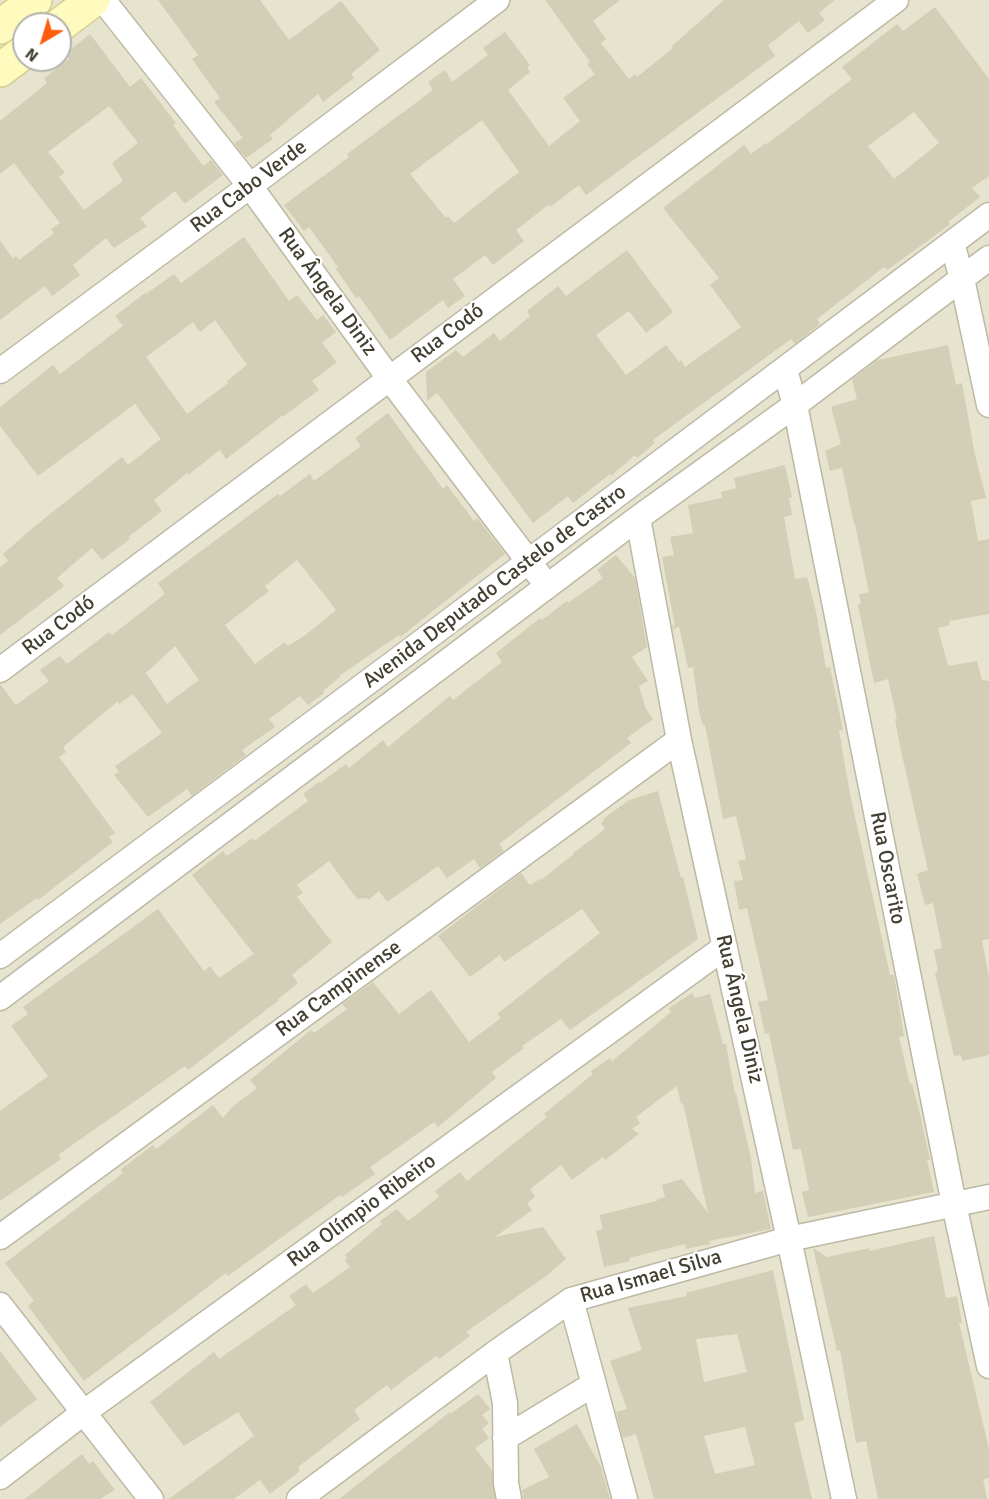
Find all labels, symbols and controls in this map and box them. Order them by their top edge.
north arrow [12,12,72,72]
text: N [22,43,43,66]
street label: Rua Cabo Verde [186,135,312,239]
street label: Rua Ângela Diniz [272,223,382,361]
street label: Rua Codó [407,299,489,369]
street label: Avenida Deputado Castelo de Castro [358,480,632,694]
street label: Rua Codó [18,591,100,661]
street label: Rua Oscarito [864,810,910,926]
street label: Rua Ângela Diniz [710,932,768,1086]
street label: Rua Campinense [271,935,407,1043]
street label: Rua Olímpio Ribeiro [283,1149,441,1273]
street label: Rua Ismael Silva [577,1245,725,1309]

